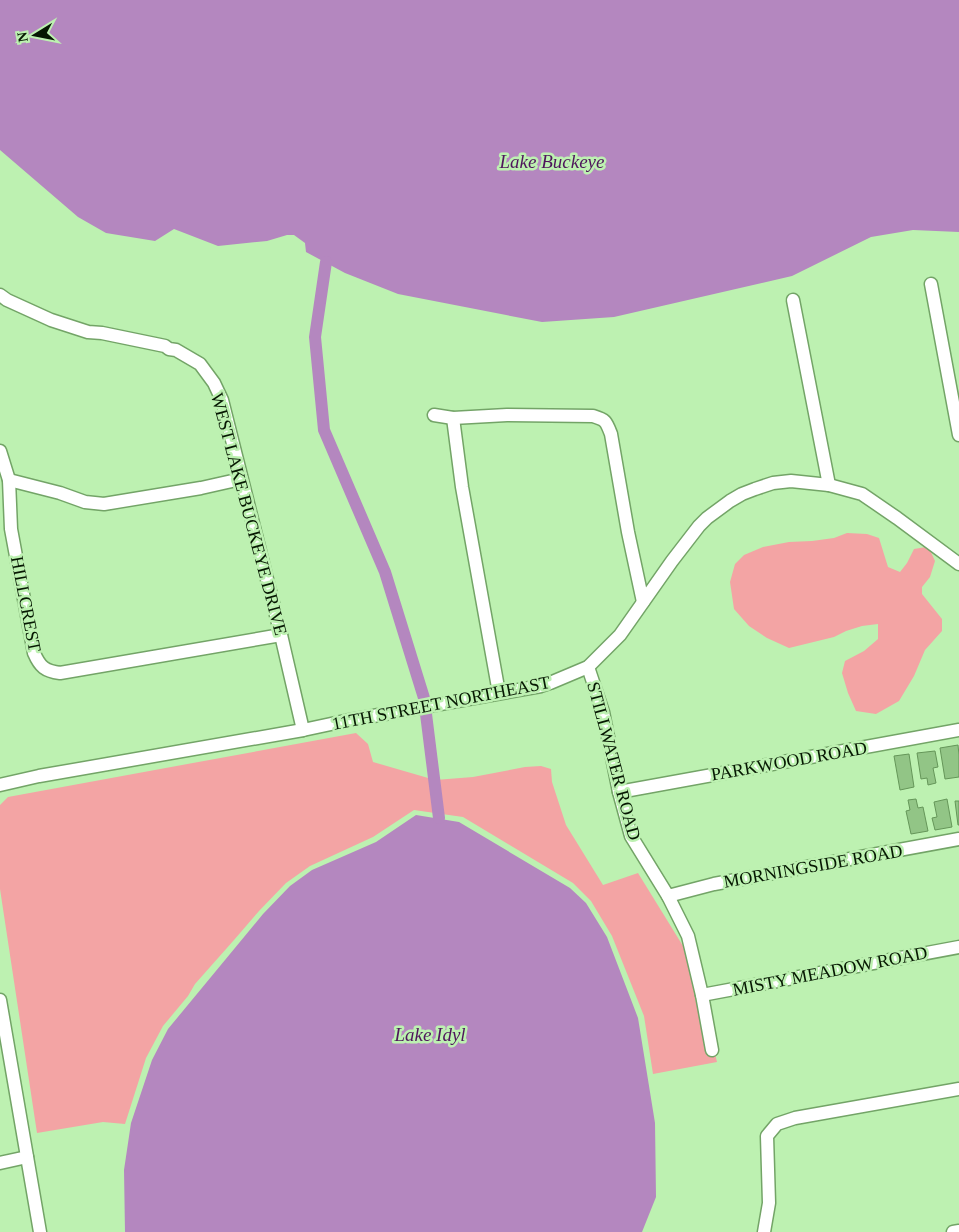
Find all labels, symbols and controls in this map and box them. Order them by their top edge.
north arrow [10,10,60,60]
text: N [14,31,31,43]
water label: Lake Buckeye [499,151,604,172]
street label: WEST LAKE BUCKEYE DRIVE [207,391,291,637]
street label: HILLCREST [7,554,45,654]
street label: 11TH STREET NORTHEAST [330,672,552,734]
street label: STILLWATER ROAD [583,680,645,842]
street label: PARKWOOD ROAD [710,737,868,785]
street label: MORNINGSIDE ROAD [722,840,904,892]
street label: MISTY MEADOW ROAD [731,942,929,1000]
water label: Lake Idyl [393,1024,466,1045]

